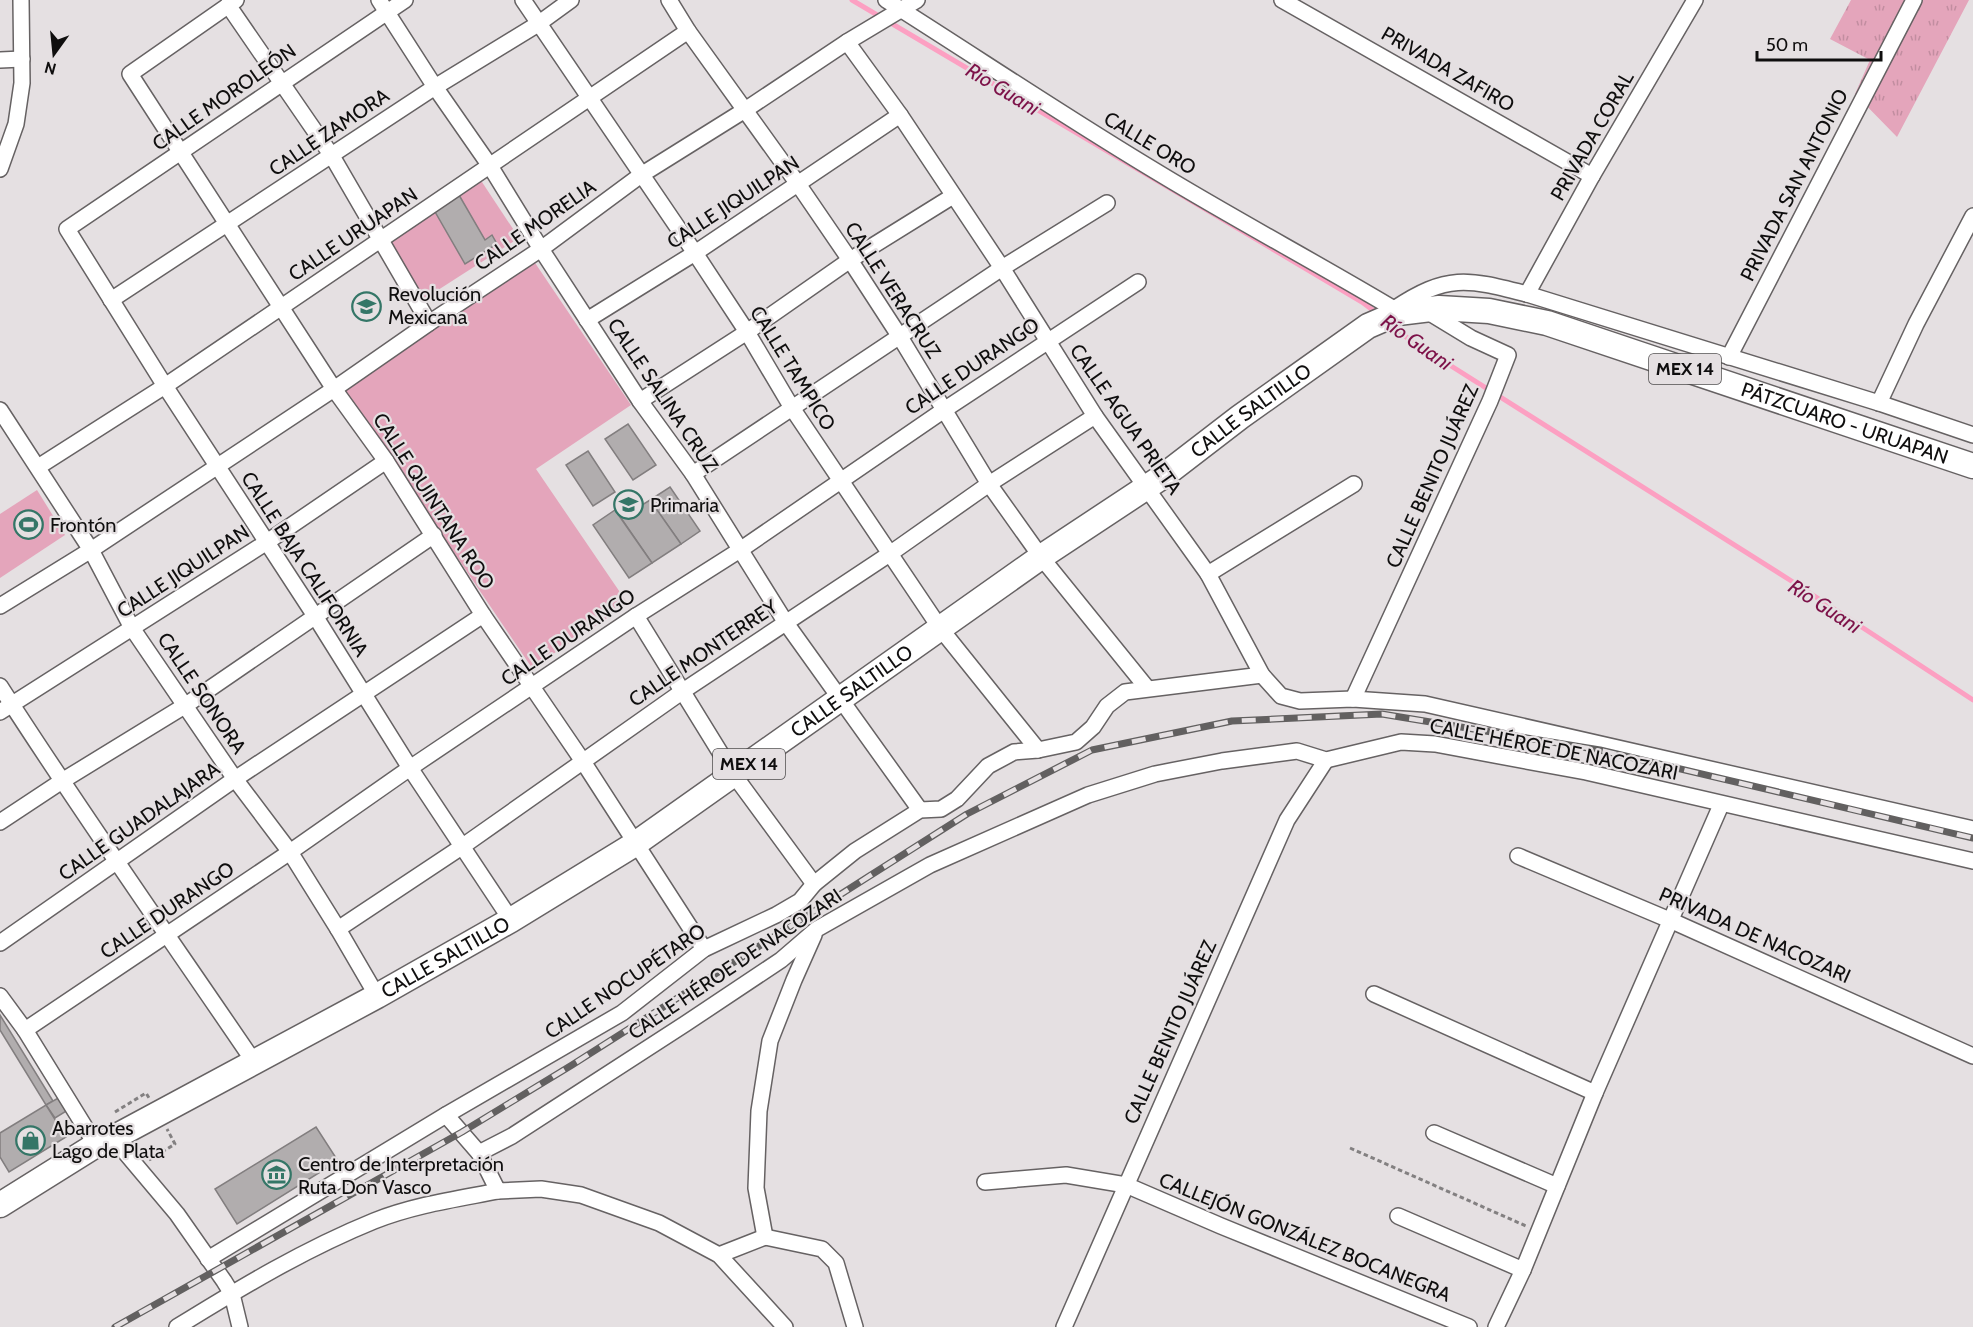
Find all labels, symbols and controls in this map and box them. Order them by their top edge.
street label: PRIVADA ZAFIRO [1377,21,1519,117]
north arrow [24,24,84,84]
scale bar [1757,24,1882,62]
text: 50 m [1766,34,1808,56]
street label: CALLE MOROLEÓN [148,39,300,155]
text: N [42,57,58,79]
water label: Río Guani [962,57,1045,121]
street label: PRIVADA CORAL [1545,67,1639,205]
street label: CALLE ZAMORA [264,83,394,181]
street label: PRIVADA SAN ANTONIO [1735,85,1853,285]
street label: CALLE ORO [1100,106,1200,180]
street label: CALLE JIQUILPAN [663,150,803,254]
street label: CALLE MORELIA [470,174,601,276]
street label: CALLE URUAPAN [284,182,422,286]
street label: CALLE VERACRUZ [840,217,946,363]
place label: Revolución Mexicana [388,282,481,329]
school or university icon: Revolución Mexicana [351,290,383,322]
street label: CALLE TAMPICO [745,301,841,435]
water label: Río Guani [1377,308,1458,376]
street label: CALLE DURANGO [900,312,1044,420]
street label: CALLE SALINA CRUZ [603,314,723,476]
street label: CALLE AGUA PRIETA [1065,339,1187,499]
road number: MEX 14 [1649,354,1721,384]
street label: CALLE SALTILLO [1186,358,1316,463]
street label: PÁTZCUARO - URUAPAN [1738,377,1952,469]
street label: CALLE BENITO JUÁREZ [1381,381,1483,571]
street label: CALLE QUINTANA ROO [368,409,500,593]
street label: CALLE BAJA CALIFORNIA [236,467,374,661]
school or university icon: Primaria [613,489,645,521]
place label: Primaria [650,493,720,517]
sports icon: Frontón [13,509,45,541]
place label: Frontón [50,513,116,537]
street label: CALLE JIQUILPAN [113,519,253,623]
water label: Río Guani [1784,573,1866,639]
street label: CALLE DURANGO [496,583,640,691]
street label: CALLE MONTERREY [624,594,782,712]
street label: CALLE SONORA [153,628,252,759]
street label: CALLE SALTILLO [786,640,917,742]
street label: CALLE HÉROE DE NACOZARI [1428,713,1680,785]
road number: MEX 14 [713,749,785,779]
street label: CALLE GUADALAJARA [54,756,225,886]
street label: CALLE DURANGO [95,856,239,964]
street label: PRIVADA DE NACOZARI [1656,882,1854,988]
street label: CALLE HÉROE DE NACOZARI [624,883,846,1045]
street label: CALLE SALTILLO [377,911,514,1003]
street label: CALLE NOCUPÉTARO [540,918,710,1044]
street label: CALLE BENITO JUÁREZ [1119,937,1221,1127]
place label: Abarrotes Lago de Plata [52,1116,165,1163]
shop icon: Abarrotes Lago de Plata [15,1124,47,1156]
place label: Centro de Interpretación Ruta Don Vasco [298,1152,504,1199]
museum icon: Centro de Interpretación Ruta Don Vasco [261,1159,293,1191]
street label: CALLEJÓN GONZÁLEZ BOCANEGRA [1156,1167,1455,1307]

